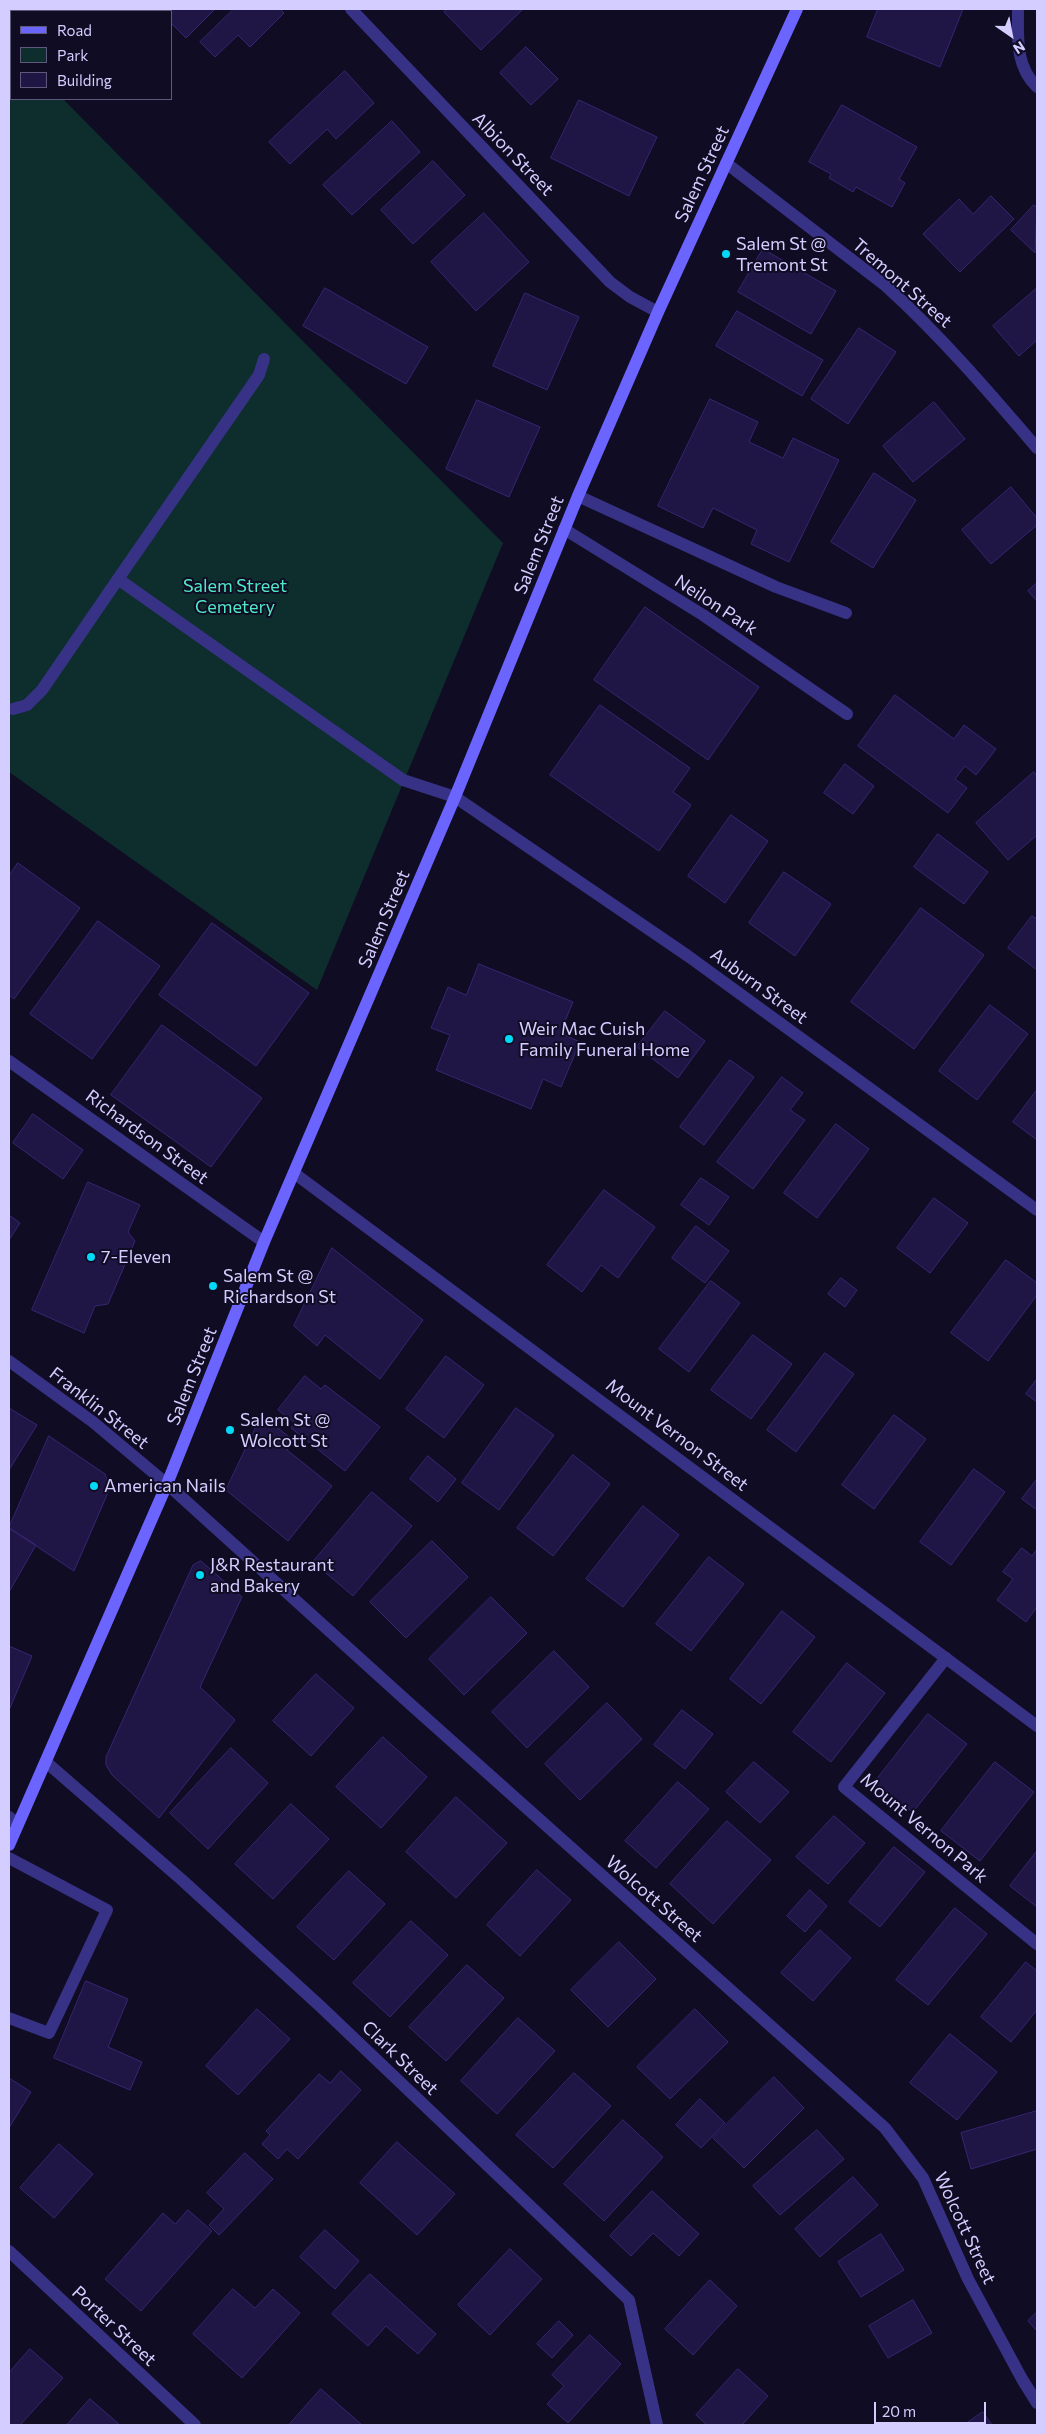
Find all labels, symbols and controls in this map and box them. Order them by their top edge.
legend [10,10,172,100]
north arrow [986,10,1036,60]
text: Road [57,21,92,39]
text: N [1010,38,1028,58]
text: Park [57,46,88,64]
text: Building [57,71,112,89]
street label: Albion Street [468,108,558,200]
street label: Salem Street [670,122,734,226]
place label: Salem St @ Tremont St [736,233,828,276]
street label: Tremont Street [848,234,956,332]
marker: Salem St @ Tremont St [720,248,732,260]
street label: Salem Street [509,493,569,597]
street label: Neilon Park [671,570,761,640]
park label: Salem Street Cemetery [183,575,287,618]
street label: Salem Street [354,867,414,971]
street label: Auburn Street [706,944,812,1028]
place label: Weir Mac Cuish Family Funeral Home [519,1018,690,1060]
marker: Weir Mac Cuish Family Funeral Home [503,1033,515,1045]
street label: Richardson Street [82,1085,212,1189]
place label: 7-Eleven [101,1246,171,1268]
marker: 7-Eleven [85,1251,97,1263]
place label: Salem St @ Richardson St [223,1265,336,1308]
marker: Salem St @ Richardson St [207,1280,219,1292]
street label: Salem Street [162,1324,222,1428]
street label: Franklin Street [45,1362,153,1454]
street label: Mount Vernon Street [602,1374,752,1496]
place label: Salem St @ Wolcott St [240,1409,330,1452]
marker: Salem St @ Wolcott St [224,1424,236,1436]
place label: American Nails [104,1475,226,1497]
marker: American Nails [88,1480,100,1492]
place label: J&R Restaurant and Bakery [210,1554,334,1596]
marker: J&R Restaurant and Bakery [194,1569,206,1581]
street label: Mount Vernon Park [856,1768,992,1888]
street label: Wolcott Street [601,1851,707,1947]
street label: Clark Street [357,2016,443,2100]
street label: Wolcott Street [930,2169,1000,2287]
street label: Porter Street [67,2282,161,2370]
scale bar [876,2392,988,2424]
text: 20 m [882,2402,916,2420]

